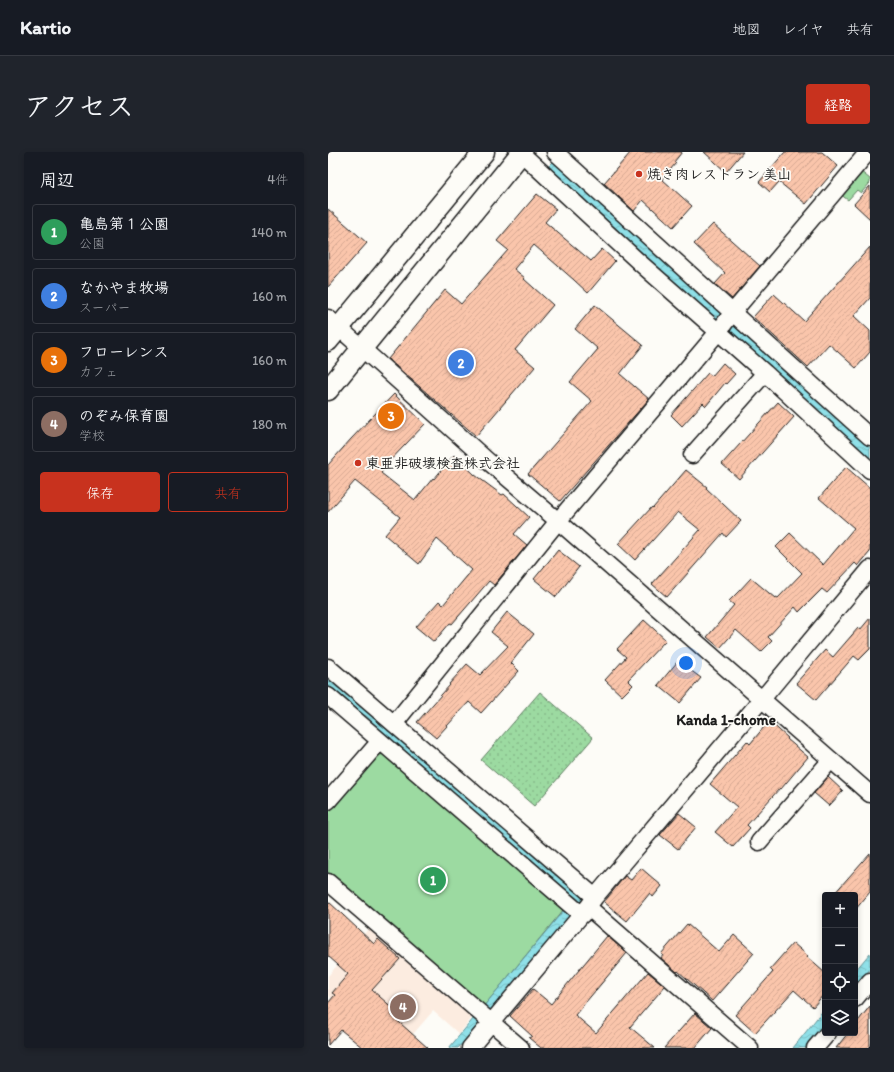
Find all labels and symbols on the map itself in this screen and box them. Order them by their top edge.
place label: 焼き肉レストラン 美山 [647,166,791,183]
marker: 焼き肉レストラン 美山 [634,169,644,179]
pin: 2 [448,348,474,378]
pin: 3 [378,401,404,431]
place label: 東亜非破壊検査株式会社 [366,455,520,472]
marker: 東亜非破壊検査株式会社 [353,458,363,468]
your location [676,653,696,673]
district label: Kanda 1-chome [676,711,776,729]
pin: 1 [420,865,446,895]
pin: 4 [390,992,416,1022]

